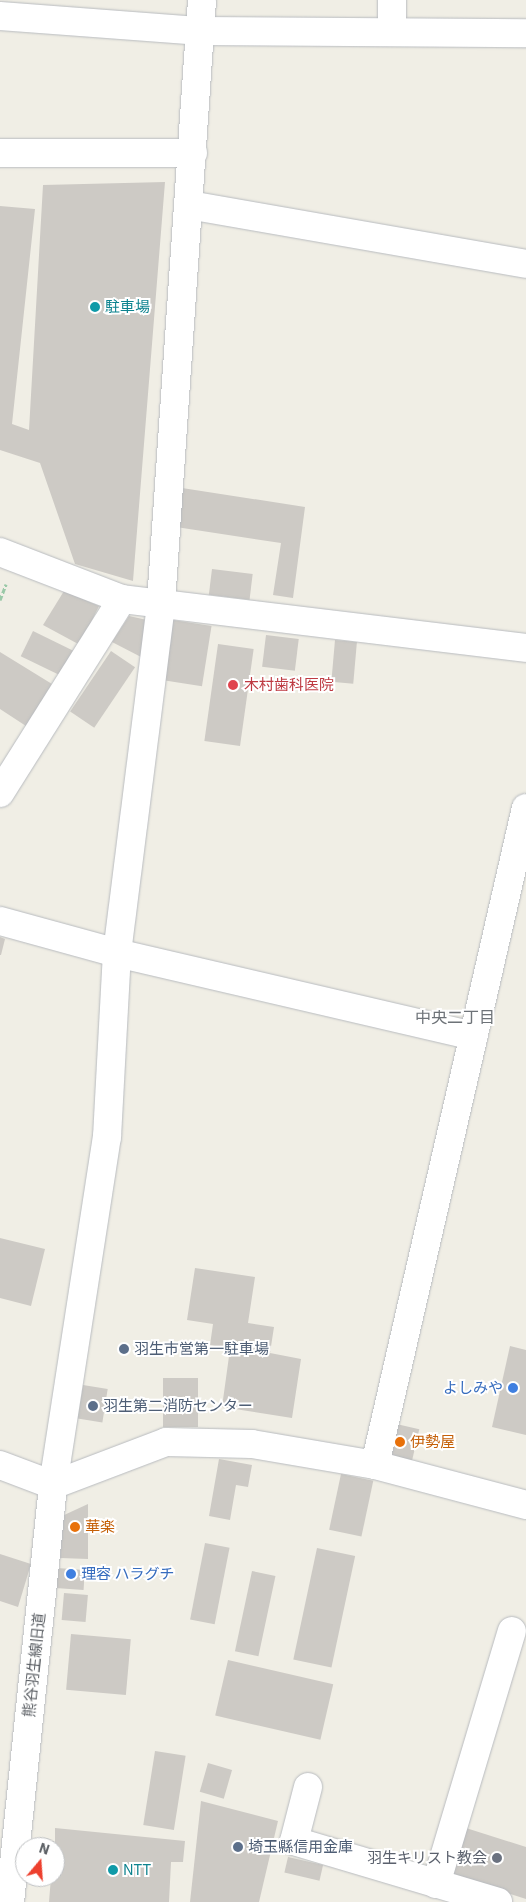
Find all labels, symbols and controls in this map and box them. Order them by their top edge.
place label: 駐車場 [105,298,150,316]
marker: 駐車場 [89,301,101,313]
place label: 木村歯科医院 [244,676,334,694]
marker: 木村歯科医院 [226,678,240,692]
district label: 中央二丁目 [415,1007,495,1027]
place label: 羽生市営第一駐車場 [134,1340,269,1358]
marker: 羽生市営第一駐車場 [118,1343,130,1355]
place label: よしみや [443,1379,503,1397]
marker: よしみや [507,1382,519,1394]
place label: 羽生第二消防センター [103,1397,253,1415]
marker: 羽生第二消防センター [87,1400,99,1412]
place label: 伊勢屋 [410,1433,455,1451]
marker: 伊勢屋 [394,1436,406,1448]
place label: 華楽 [85,1518,115,1536]
marker: 華楽 [69,1521,81,1533]
place label: 理容 ハラグチ [81,1565,175,1583]
marker: 理容 ハラグチ [65,1568,77,1580]
street label: 熊谷羽生線旧道 [20,1612,48,1718]
north arrow [15,1837,65,1887]
place label: 埼玉縣信用金庫 [248,1838,353,1856]
text: N [37,1839,52,1859]
marker: 埼玉縣信用金庫 [232,1841,244,1853]
place label: 羽生キリスト教会 [367,1849,487,1867]
marker: 羽生キリスト教会 [491,1852,503,1864]
place label: NTT [123,1861,151,1879]
marker: NTT [107,1864,119,1876]

